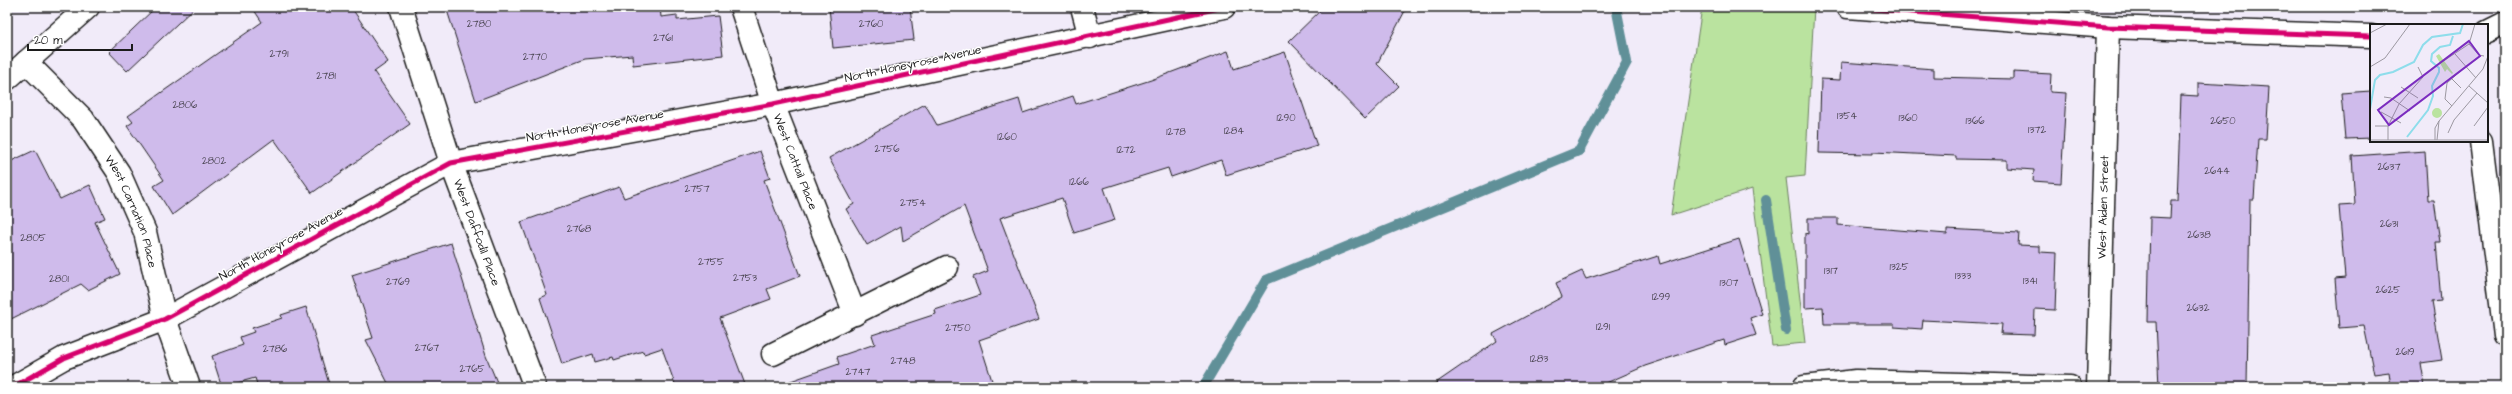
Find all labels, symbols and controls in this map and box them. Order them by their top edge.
house number: 2780 [467,17,491,31]
house number: 2760 [859,17,883,31]
inset map [2370,24,2488,142]
scale bar [28,26,132,52]
house number: 2761 [653,31,673,45]
text: 20 m [34,32,63,49]
street label: North Honeyrose Avenue [843,41,984,88]
house number: 2791 [270,47,289,61]
house number: 2770 [523,50,547,64]
house number: 2781 [316,69,337,83]
house number: 2806 [173,98,198,112]
street label: North Honeyrose Avenue [525,105,666,147]
house number: 1354 [1837,109,1857,123]
street label: West Cattail Place [769,111,822,213]
house number: 1290 [1276,111,1296,125]
house number: 1360 [1899,111,1917,125]
house number: 1366 [1966,114,1985,128]
house number: 2650 [2210,114,2236,128]
house number: 1372 [2028,123,2046,137]
house number: 1284 [1224,124,1244,138]
house number: 1278 [1166,125,1186,139]
house number: 1260 [997,130,1017,144]
house number: 2756 [874,142,900,156]
house number: 1272 [1117,143,1136,157]
street label: West Carnation Place [101,152,162,270]
house number: 2802 [202,154,226,168]
street label: West Aiden Street [2093,155,2113,259]
house number: 2637 [2377,160,2401,174]
house number: 2644 [2204,164,2230,178]
house number: 1266 [1069,175,1089,189]
street label: West Daffodil Place [449,177,505,289]
house number: 2757 [684,182,710,196]
house number: 2754 [900,196,926,210]
street label: North Honeyrose Avenue [216,203,347,286]
house number: 2631 [2380,217,2399,231]
house number: 2768 [567,222,592,236]
house number: 2638 [2187,228,2211,242]
house number: 2805 [20,231,46,245]
house number: 2755 [698,255,724,269]
house number: 1325 [1889,260,1909,274]
house number: 1317 [1824,264,1838,278]
house number: 1333 [1955,269,1971,283]
house number: 2753 [733,271,757,285]
house number: 2801 [49,272,70,286]
house number: 1341 [2023,274,2038,288]
house number: 2769 [386,275,410,289]
house number: 1307 [1720,276,1738,290]
house number: 2625 [2376,283,2400,297]
house number: 1299 [1652,290,1671,304]
house number: 2632 [2187,301,2210,315]
house number: 1291 [1596,320,1611,334]
house number: 2750 [945,321,971,335]
house number: 2767 [415,341,439,355]
house number: 2786 [263,342,288,356]
house number: 2619 [2396,345,2415,359]
house number: 1283 [1530,352,1548,366]
house number: 2748 [890,354,916,368]
house number: 2765 [459,362,485,376]
house number: 2747 [846,365,870,379]

